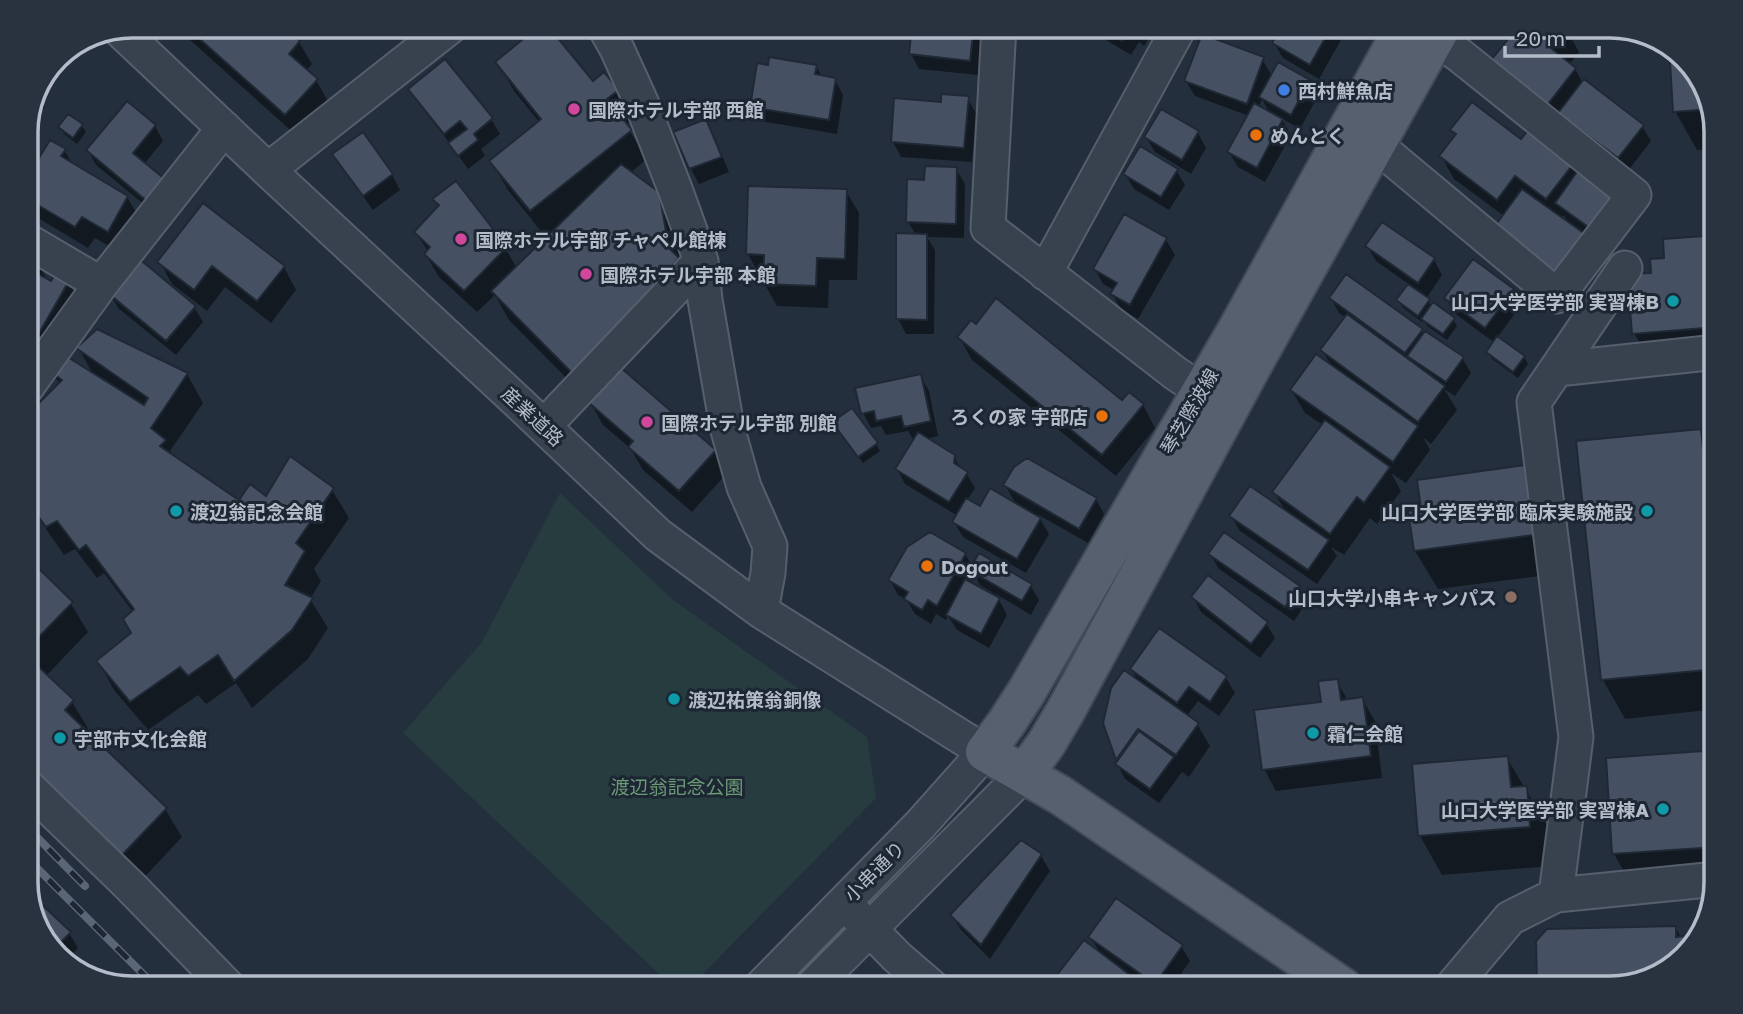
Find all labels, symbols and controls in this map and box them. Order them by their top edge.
scale bar [1505,14,1600,58]
text: 20 m [1516,25,1565,51]
place label: 西村鮮魚店 [1298,79,1393,102]
marker: 西村鮮魚店 [1276,82,1292,98]
place label: 国際ホテル宇部 西館 [588,98,764,121]
marker: 国際ホテル宇部 西館 [566,101,582,117]
place label: めんとく [1270,124,1345,147]
marker: めんとく [1248,127,1264,143]
place label: 国際ホテル宇部 チャペル館棟 [475,228,727,251]
marker: 国際ホテル宇部 チャペル館棟 [453,231,469,247]
place label: 国際ホテル宇部 本館 [600,263,776,286]
marker: 国際ホテル宇部 本館 [578,266,594,282]
place label: 山口大学医学部 実習棟B [1451,290,1659,313]
marker: 山口大学医学部 実習棟B [1665,293,1681,309]
street label: 琴芝際波線 [1155,364,1223,458]
street label: 産業道路 [497,382,569,450]
place label: ろくの家 宇部店 [950,405,1088,428]
marker: ろくの家 宇部店 [1094,408,1110,424]
place label: 国際ホテル宇部 別館 [661,411,837,434]
marker: 国際ホテル宇部 別館 [639,414,655,430]
place label: 渡辺翁記念会館 [190,500,323,523]
place label: 山口大学医学部 臨床実験施設 [1381,500,1633,523]
marker: 渡辺翁記念会館 [168,503,184,519]
marker: 山口大学医学部 臨床実験施設 [1639,503,1655,519]
place label: Dogout [941,555,1008,578]
marker: Dogout [919,558,935,574]
place label: 山口大学小串キャンパス [1288,586,1497,609]
marker: 山口大学小串キャンパス [1503,589,1519,605]
place label: 渡辺祐策翁銅像 [688,688,821,711]
marker: 渡辺祐策翁銅像 [666,691,682,707]
place label: 霜仁会館 [1327,722,1403,745]
marker: 霜仁会館 [1305,725,1321,741]
place label: 宇部市文化会館 [74,727,207,750]
marker: 宇部市文化会館 [52,730,68,746]
park label: 渡辺翁記念公園 [610,775,744,798]
place label: 山口大学医学部 実習棟A [1441,798,1650,821]
marker: 山口大学医学部 実習棟A [1655,801,1671,817]
street label: 小串通り [839,836,909,906]

